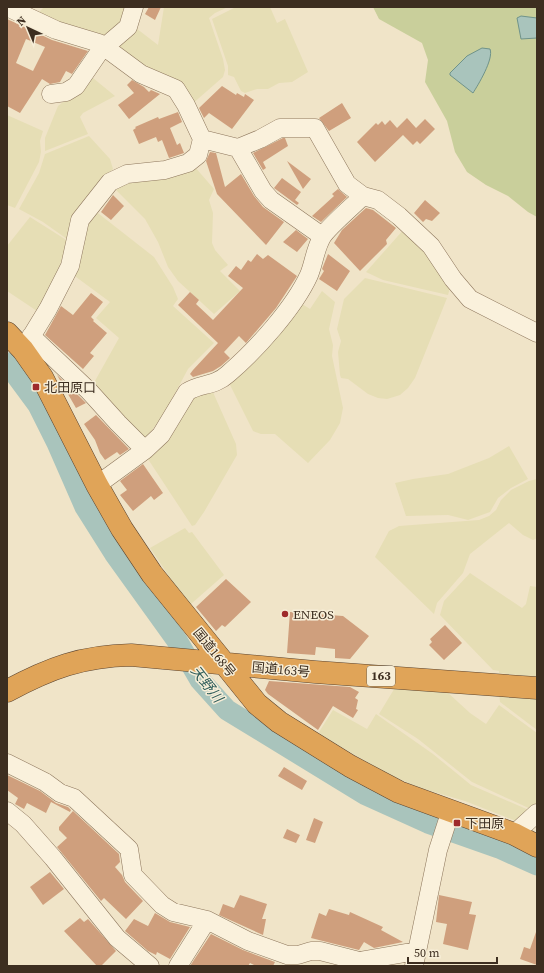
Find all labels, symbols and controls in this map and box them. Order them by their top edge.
north arrow [8,8,48,48]
text: N [13,13,29,29]
place label: 北田原口 [44,379,96,396]
marker: 北田原口 [31,382,41,392]
place label: ENEOS [293,606,334,623]
marker: ENEOS [280,609,290,619]
street label: 国道168号 [190,624,240,680]
street label: 国道163号 [251,658,311,681]
water label: 天野川 [186,661,229,708]
road number: 163 [367,666,395,686]
place label: 下田原 [465,815,504,832]
marker: 下田原 [452,818,462,828]
scale bar [408,939,497,965]
text: 50 m [414,945,440,961]

